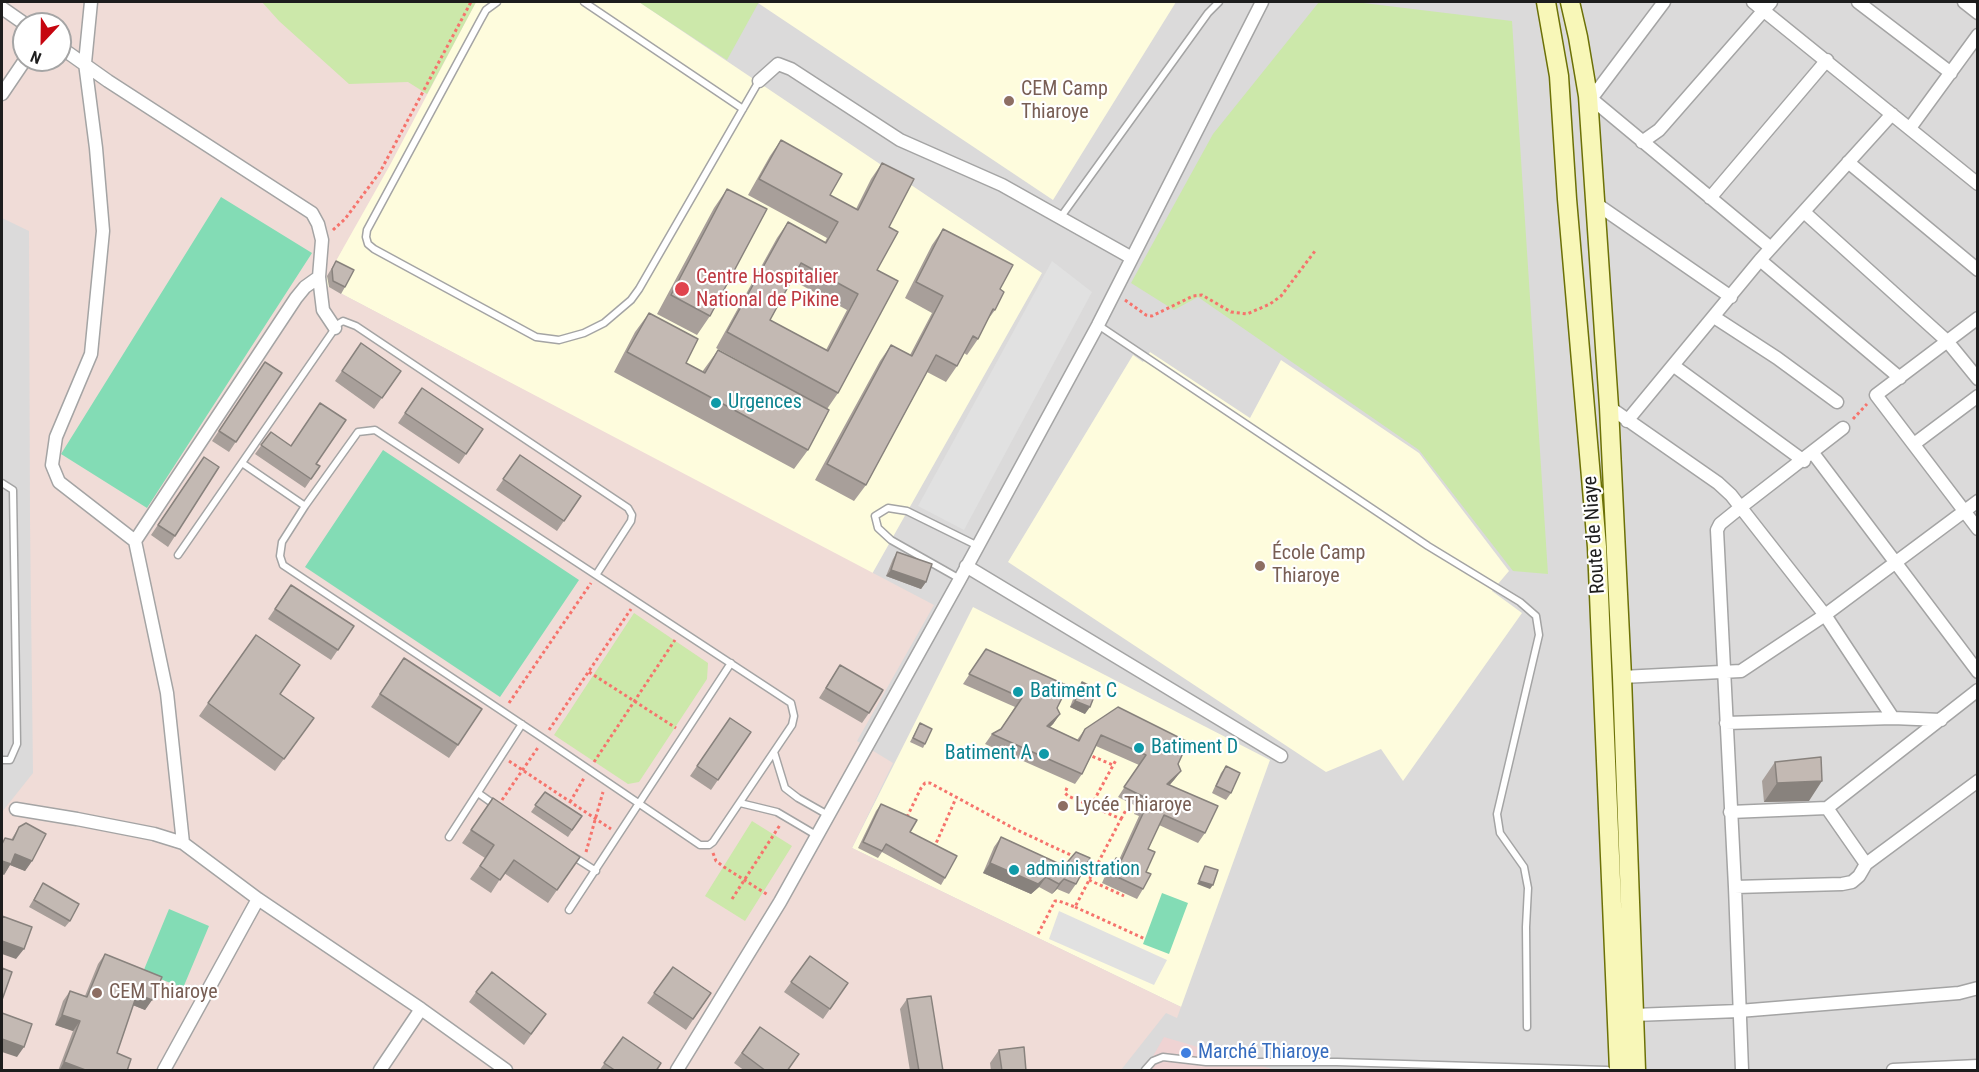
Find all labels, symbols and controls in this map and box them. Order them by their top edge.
north arrow [12,12,72,72]
text: N [28,47,44,68]
place label: CEM Camp Thiaroye [1021,78,1108,125]
marker: CEM Camp Thiaroye [1002,94,1016,108]
place label: Centre Hospitalier National de Pikine [696,266,839,313]
marker: Centre Hospitalier National de Pikine [673,280,691,298]
place label: Urgences [728,391,802,415]
marker: Urgences [709,396,723,410]
street label: Route de Niaye [1579,475,1611,595]
place label: École Camp Thiaroye [1272,542,1365,589]
marker: École Camp Thiaroye [1253,559,1267,573]
place label: Batiment C [1030,680,1117,704]
marker: Batiment C [1011,685,1025,699]
place label: Batiment D [1151,736,1238,760]
marker: Batiment D [1132,741,1146,755]
place label: Batiment A [945,742,1032,766]
marker: Batiment A [1037,747,1051,761]
place label: Lycée Thiaroye [1075,794,1192,818]
marker: Lycée Thiaroye [1056,799,1070,813]
place label: administration [1026,858,1140,882]
marker: administration [1007,863,1021,877]
place label: CEM Thiaroye [109,981,218,1005]
marker: CEM Thiaroye [90,986,104,1000]
place label: Marché Thiaroye [1198,1041,1329,1065]
marker: Marché Thiaroye [1179,1046,1193,1060]

